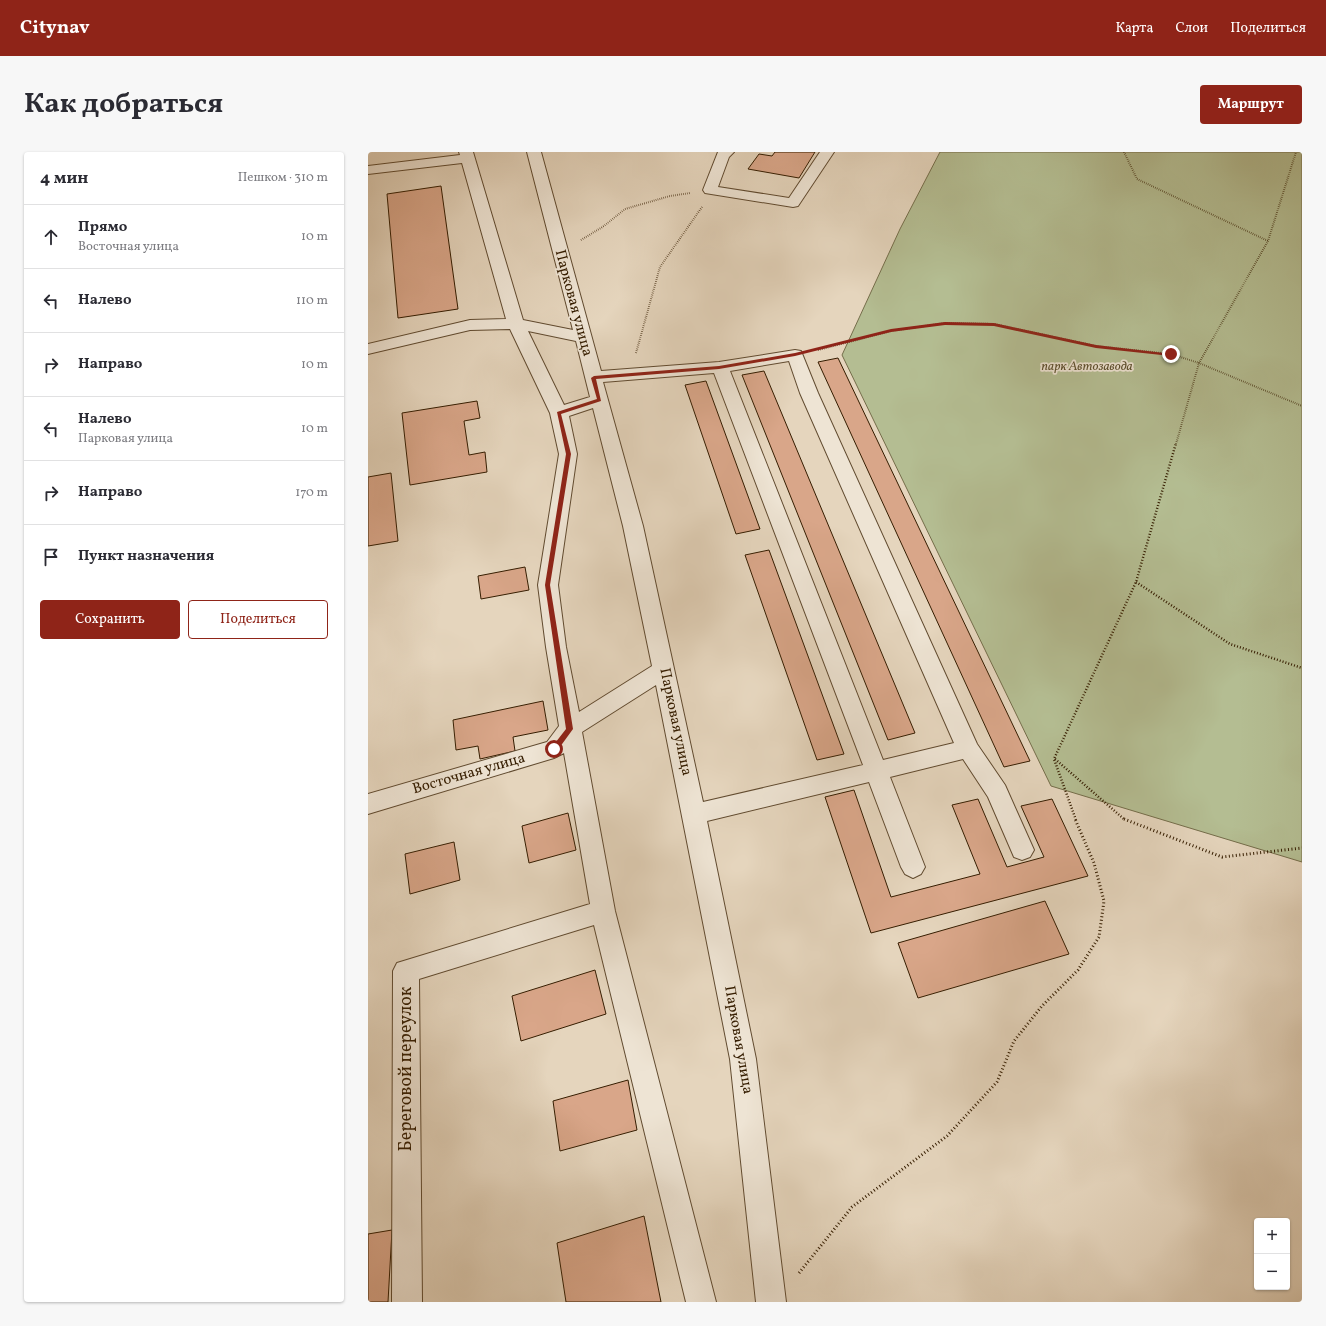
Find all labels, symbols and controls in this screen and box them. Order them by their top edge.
text: Citynav [20,15,90,41]
text: Карта [1115,19,1153,38]
text: Слои [1175,19,1208,38]
text: Поделиться [1230,19,1306,38]
text: Как добраться [24,85,223,124]
button: Маршрут [1200,85,1302,124]
text: 4 мин [40,167,88,190]
text: Пешком · 310 m [238,169,328,187]
text: Прямо [78,217,127,238]
icon: ahead [40,226,62,248]
text: 10 m [301,228,328,246]
text: Восточная улица [78,238,179,256]
street label: Парковая улица [549,247,597,359]
icon: left [40,290,62,312]
text: Налево [78,290,132,311]
text: 110 m [296,292,328,310]
route end [1162,345,1180,363]
icon: right [40,354,62,376]
text: Направо [78,354,142,375]
text: 10 m [301,356,328,374]
park label: парк Автозавода [1041,358,1133,376]
text: Налево [78,409,132,430]
icon: left [40,418,62,440]
text: 10 m [301,420,328,438]
text: Парковая улица [78,430,173,448]
icon: right [40,482,62,504]
text: Направо [78,482,142,503]
text: 170 m [295,484,328,502]
icon: arrive [40,546,62,568]
text: Пункт назначения [78,546,214,567]
button: Сохранить [40,600,180,639]
button: Поделиться [188,600,328,639]
street label: Парковая улица [653,666,697,778]
route start [545,740,563,758]
street label: Восточная улица [410,748,528,800]
street label: Парковая улица [718,984,758,1096]
street label: Береговой переулок [394,986,419,1151]
map controls [1254,1218,1290,1290]
button: + [1254,1218,1290,1254]
button: − [1254,1254,1290,1290]

